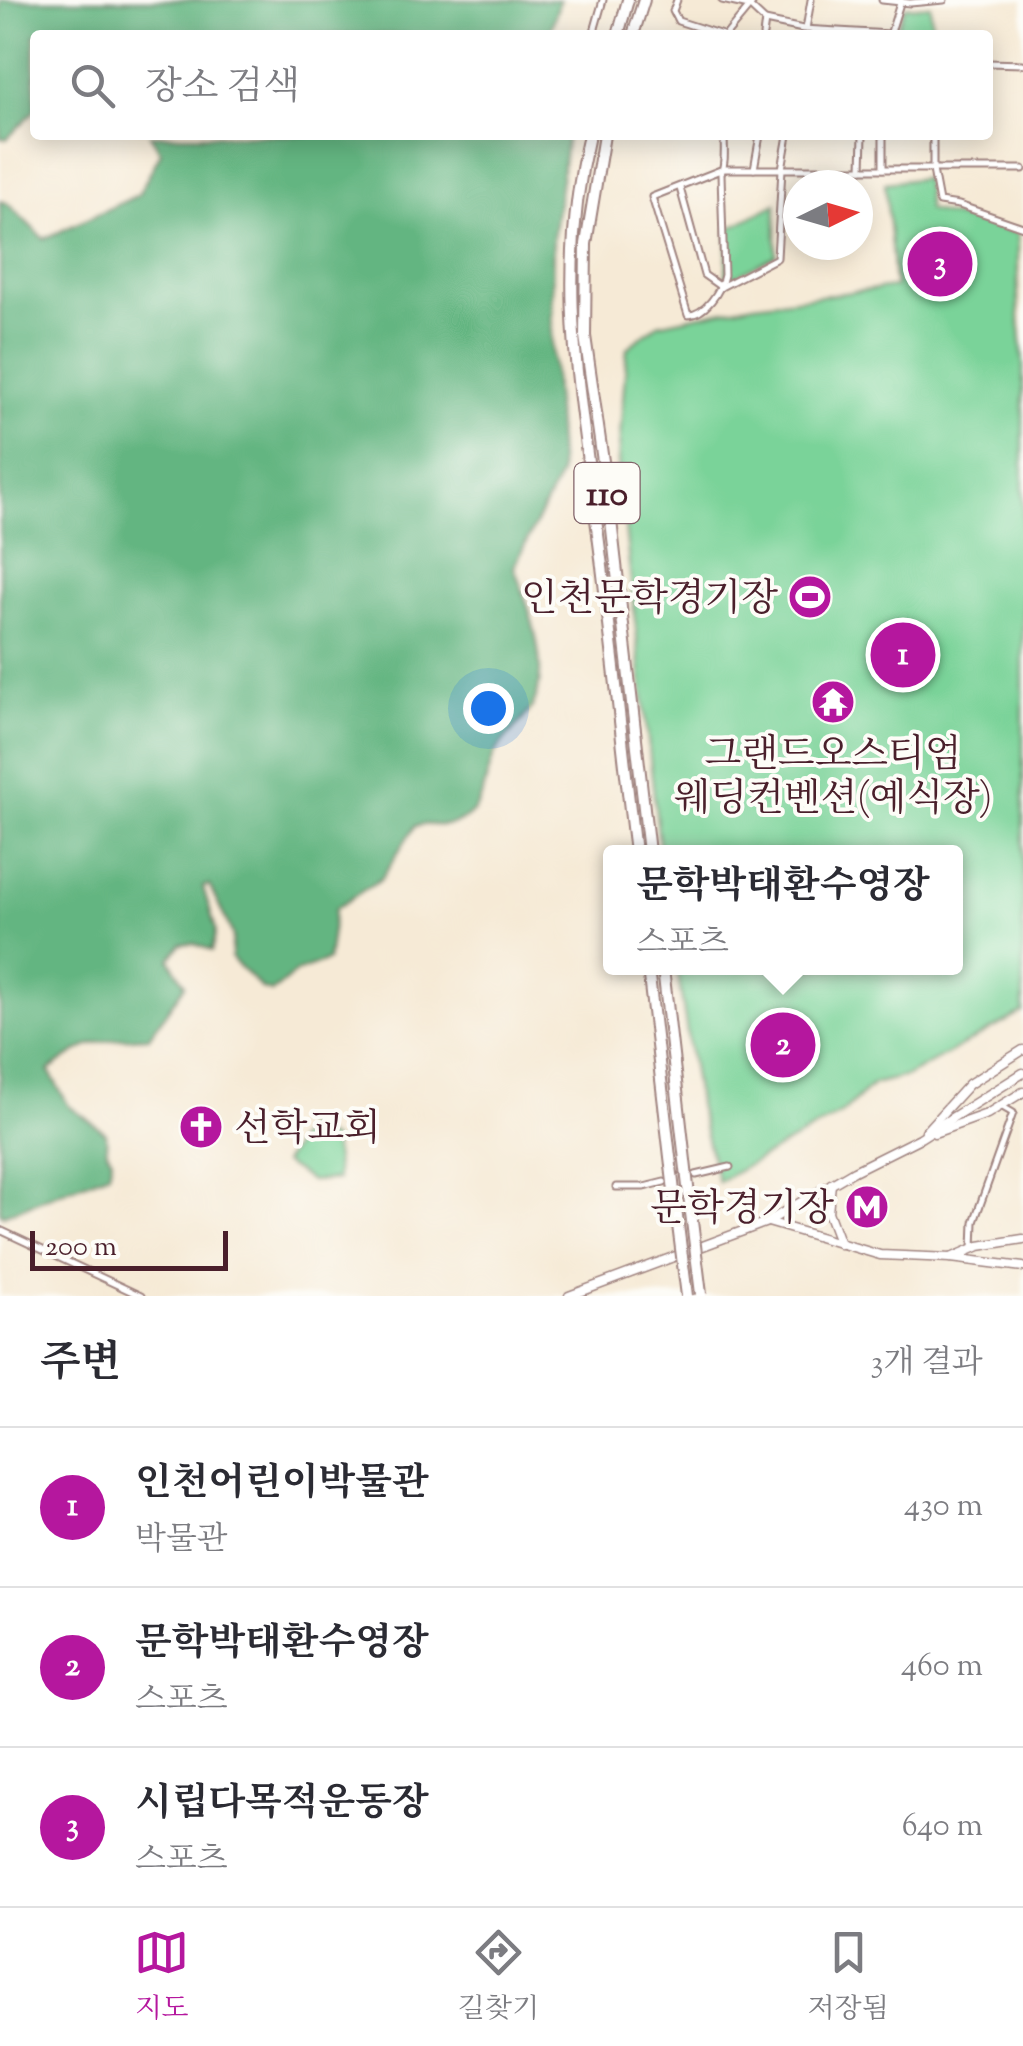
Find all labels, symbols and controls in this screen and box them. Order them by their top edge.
search box [30,30,993,140]
icon: search [65,58,120,113]
text: 장소 검색 [145,62,300,116]
north arrow [783,170,873,260]
pin: 3 [908,226,972,302]
road number: 110 [574,463,640,523]
place label: 인천문학경기장 [521,574,778,628]
sports icon: 인천문학경기장 [787,574,833,620]
pin: 1 [870,618,936,692]
temple icon: 그랜드오스티엄 웨딩컨벤션(예식장) [810,679,856,725]
your location [463,683,514,734]
place label: 그랜드오스티엄 웨딩컨벤션(예식장) [674,730,992,828]
popup [603,845,963,975]
text: 문학박태환수영장 [636,861,930,915]
text: 스포츠 [636,921,729,967]
pin: 2 [750,1008,816,1082]
church icon: 선학교회 [178,1104,224,1150]
place label: 선학교회 [234,1104,381,1158]
place label: 문학경기장 [650,1184,834,1238]
metro station icon: 문학경기장 [844,1184,890,1230]
scale bar [30,1226,228,1270]
text: 200 m [45,1228,117,1268]
text: 주변 [40,1335,121,1395]
text: 3개 결과 [871,1341,983,1387]
text: 인천어린이박물관 [135,1458,429,1512]
text: 1 [67,1484,78,1530]
text: 430 m [904,1484,983,1530]
text: 박물관 [135,1518,228,1564]
text: 문학박태환수영장 [135,1618,429,1672]
text: 2 [65,1644,80,1690]
text: 460 m [901,1644,983,1690]
text: 스포츠 [135,1678,228,1724]
text: 시립다목적운동장 [135,1778,429,1832]
text: 3 [66,1804,79,1850]
text: 640 m [902,1804,983,1850]
text: 스포츠 [135,1838,228,1884]
tab: 지도 [134,1925,189,2030]
tab: 길찾기 [458,1925,539,2030]
tab: 저장됨 [808,1925,889,2030]

